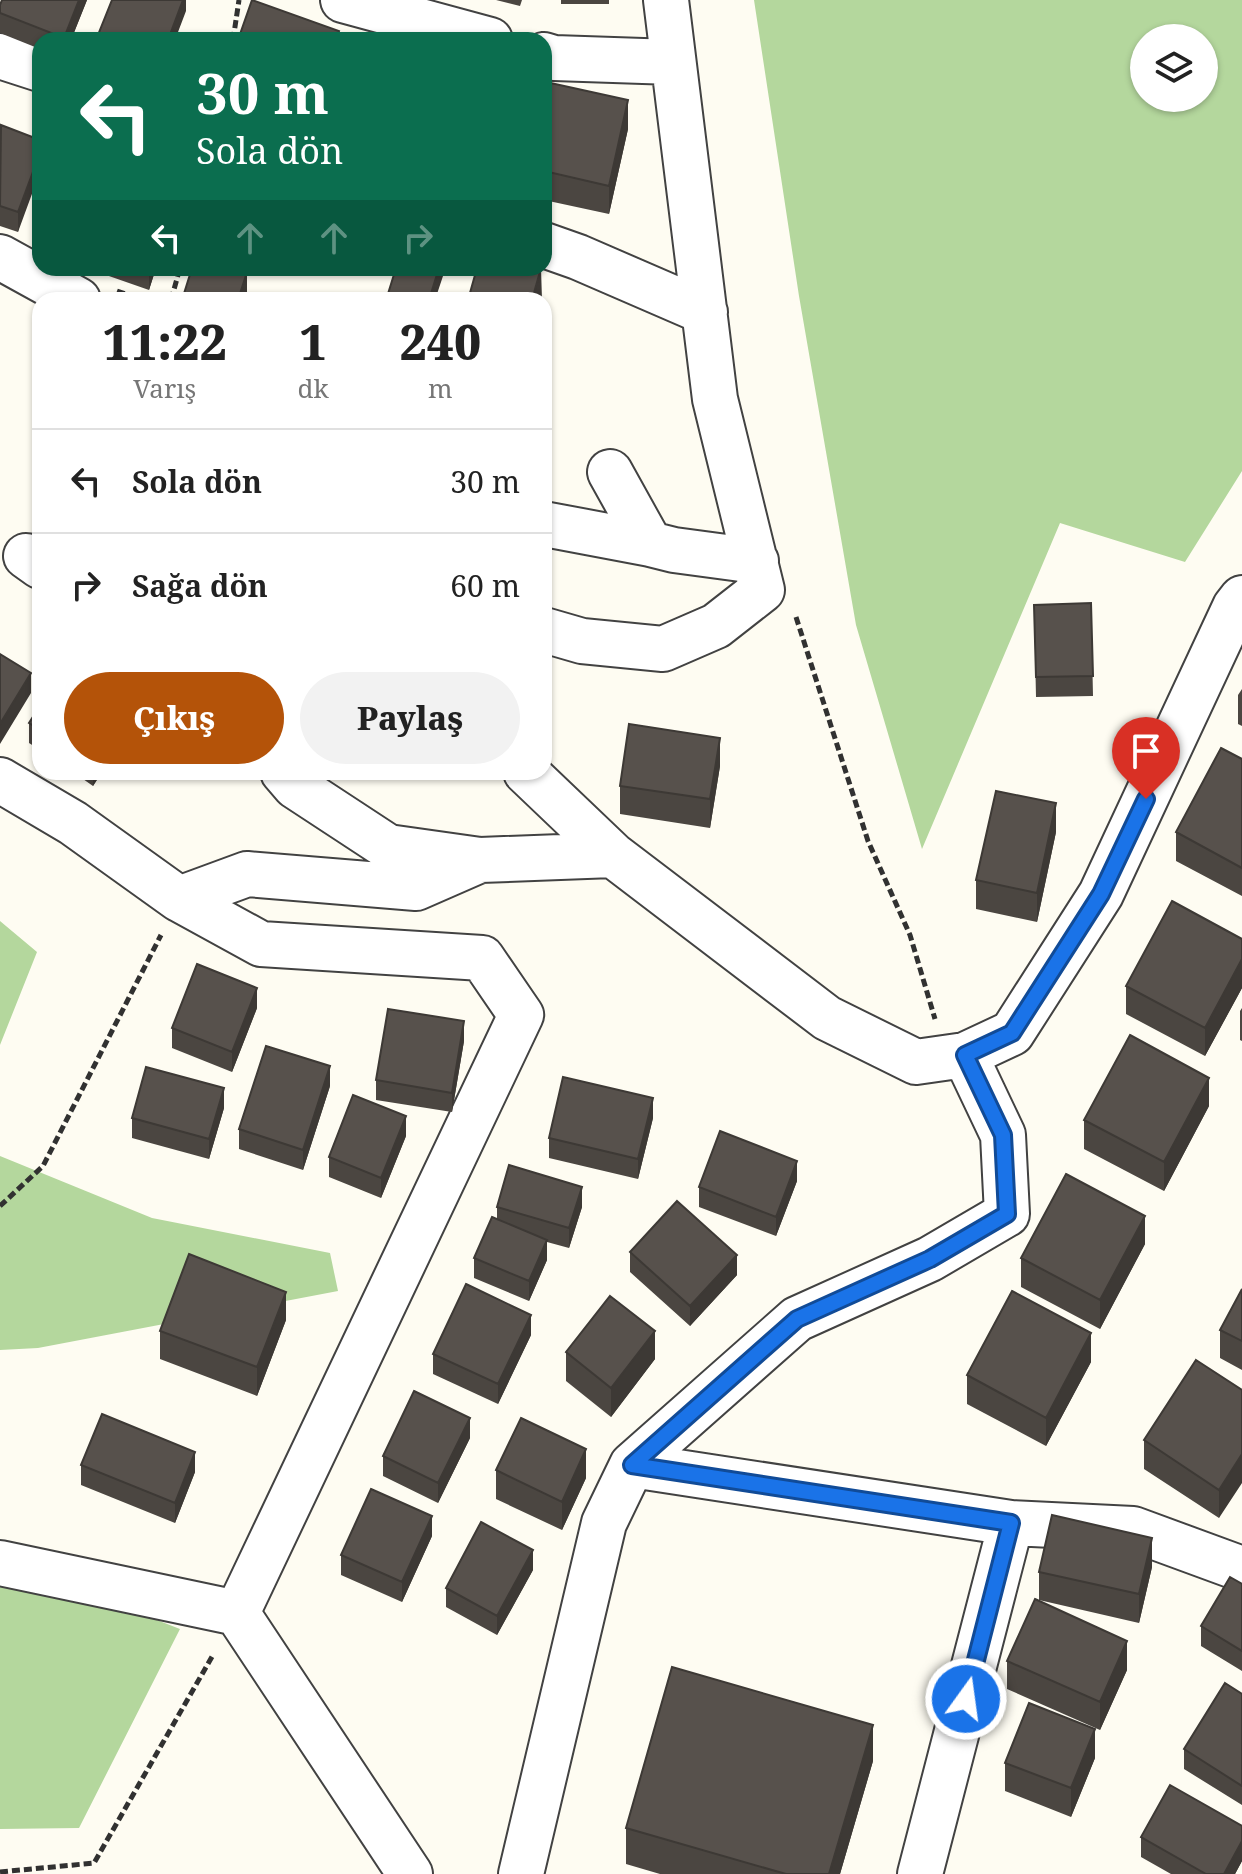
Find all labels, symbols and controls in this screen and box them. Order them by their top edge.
map controls [1130,24,1218,112]
button: layers [1130,24,1218,112]
text: 30 m [196,54,329,130]
icon: left [64,64,168,168]
text: Sola dön [196,126,343,175]
icon: left [144,216,188,260]
icon: ahead [228,216,272,260]
icon: ahead [312,216,356,260]
icon: right [396,216,440,260]
text: 11:22 [103,309,227,374]
text: 1 [299,309,327,374]
text: 240 [399,309,481,374]
text: Varış [133,370,196,406]
text: dk [297,370,329,406]
text: m [428,370,453,406]
icon: left [64,459,108,503]
text: Sola dön [132,461,262,502]
text: 30 m [450,461,520,502]
icon: right [64,563,108,607]
text: Sağa dön [132,565,268,606]
text: 60 m [450,565,520,606]
button: Çıkış [64,672,284,764]
button: Paylaş [300,672,520,764]
pin [1112,717,1180,799]
icon: arrive [1124,729,1168,773]
position arrow [924,1657,1008,1741]

